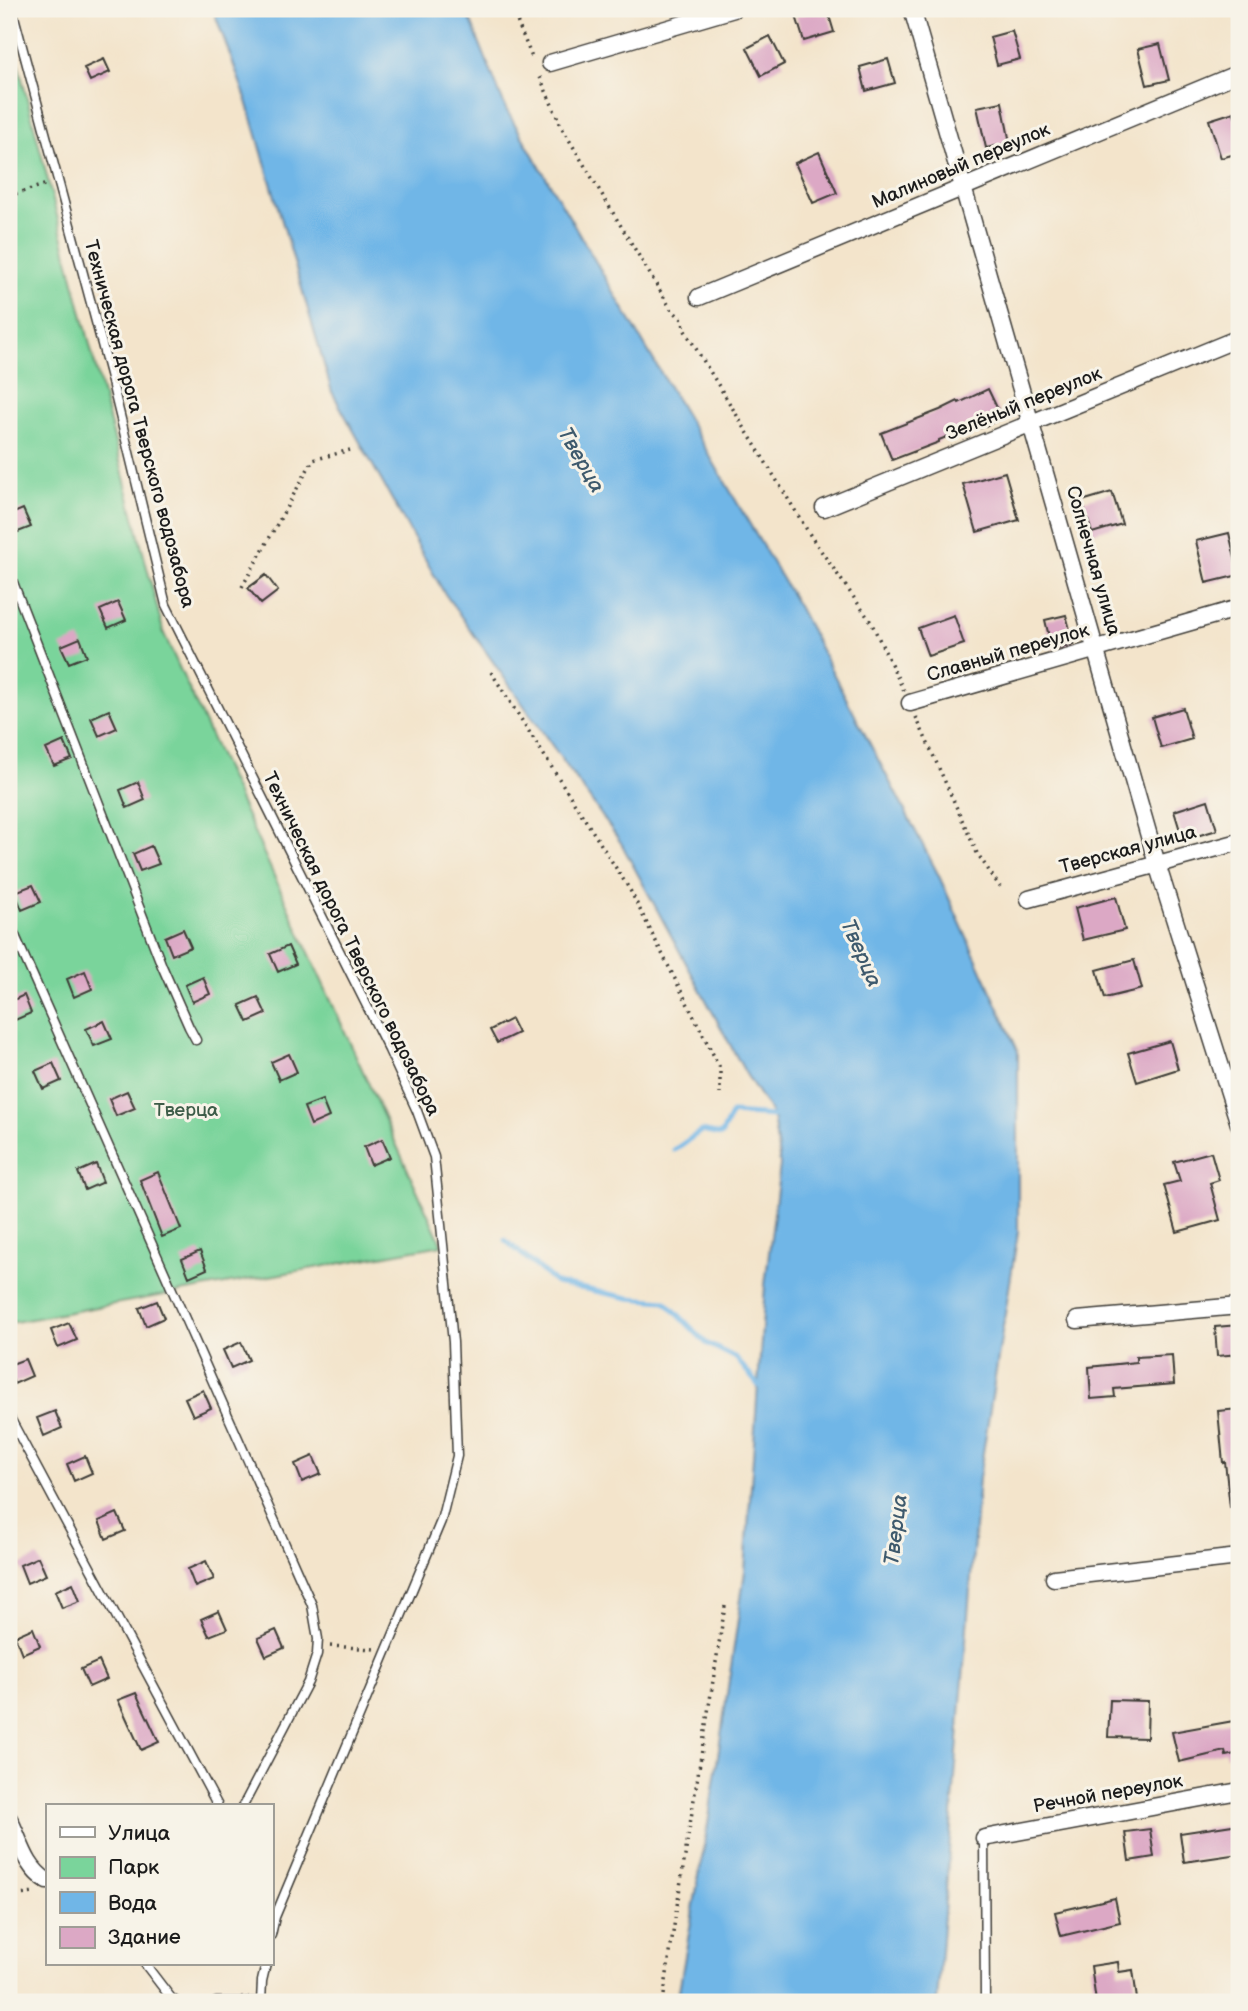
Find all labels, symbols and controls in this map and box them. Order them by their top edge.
street label: Малиновый переулок [868,118,1054,214]
street label: Техническая дорога Тверского водозабора [79,238,199,610]
street label: Зелёный переулок [943,362,1105,446]
water label: Тверца [552,423,610,497]
street label: Солнечная улица [1061,483,1125,639]
street label: Славный переулок [924,619,1092,687]
street label: Техническая дорога Тверского водозабора [257,768,445,1120]
street label: Тверская улица [1057,821,1199,879]
water label: Тверца [835,915,887,991]
park label: Тверца [154,1099,218,1122]
water label: Тверца [879,1493,913,1567]
street label: Речной переулок [1031,1770,1185,1818]
legend [46,1804,273,1966]
text: Улица [108,1821,171,1846]
text: Парк [108,1855,159,1880]
text: Вода [108,1891,157,1916]
text: Здание [108,1925,181,1950]

